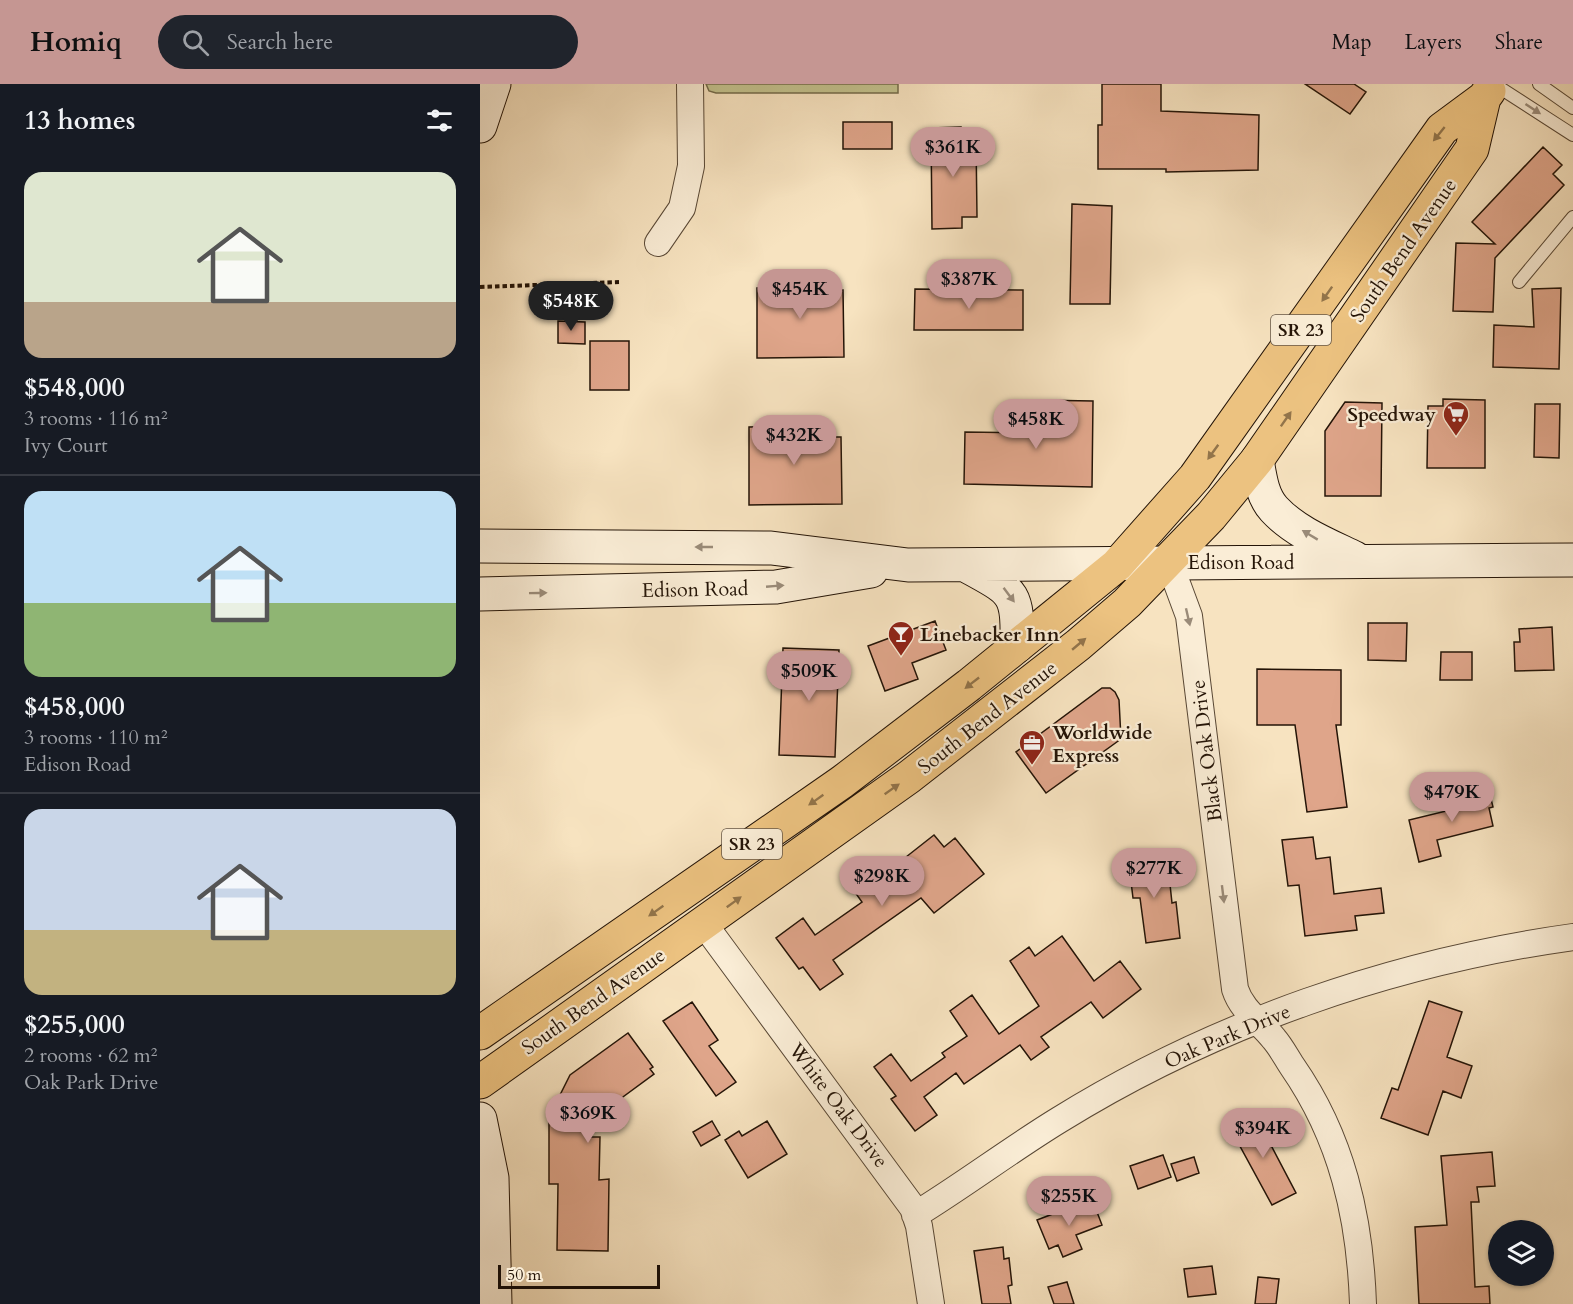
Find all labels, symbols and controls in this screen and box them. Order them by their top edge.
search box [158,15,578,69]
text: Homiq [30,23,122,61]
icon: search [179,26,212,59]
text: Search here [227,27,333,57]
text: Map [1332,28,1372,57]
text: Layers [1405,28,1462,57]
text: Share [1495,28,1543,57]
text: 13 homes [24,103,135,138]
icon: filters [423,104,456,137]
one-way arrow [1525,104,1542,115]
pin: $361K [911,127,995,178]
one-way arrow [1434,127,1446,142]
text: $361K [924,133,982,160]
street label: South Bend Avenue [1344,173,1463,327]
icon: home [186,211,294,319]
pin: $387K [927,259,1011,310]
text: $387K [940,265,998,292]
pin: $454K [758,269,842,320]
text: $454K [771,275,829,302]
pin: $548K [529,281,613,332]
one-way arrow [1321,285,1333,301]
text: $548K [542,287,600,314]
road number: SR 23 [1271,315,1331,345]
text: $548,000 [24,370,125,405]
pin: $458K [994,399,1078,450]
supermarket icon: Speedway [1441,399,1471,437]
place label: Speedway [1347,401,1437,428]
text: 3 rooms · 116 m² [24,405,168,432]
text: $458K [1007,405,1065,432]
one-way arrow [1280,412,1292,428]
pin: $432K [752,415,836,466]
text: $432K [765,421,823,448]
text: Ivy Court [24,432,108,459]
one-way arrow [1208,444,1219,460]
icon: home [186,530,294,638]
one-way arrow [1302,530,1318,541]
one-way arrow [694,542,713,552]
street label: Edison Road [1188,549,1295,576]
street label: Edison Road [641,575,749,604]
one-way arrow [766,581,785,591]
one-way arrow [1003,587,1016,603]
one-way arrow [529,588,548,597]
one-way arrow [1184,608,1193,627]
bar icon: Linebacker Inn [886,619,916,657]
place label: Linebacker Inn [920,621,1060,648]
one-way arrow [1071,637,1087,650]
pin: $509K [767,651,851,702]
street label: South Bend Avenue [912,655,1062,780]
text: $509K [780,657,838,684]
one-way arrow [964,676,979,688]
street label: Black Oak Drive [1184,678,1229,823]
text: $458,000 [24,689,125,724]
place label: Worldwide Express [1051,719,1153,769]
text: 3 rooms · 110 m² [24,724,168,751]
office icon: Worldwide Express [1017,728,1047,766]
text: Edison Road [24,751,131,778]
pin: $479K [1410,772,1494,823]
text: $479K [1423,778,1481,805]
one-way arrow [884,783,900,795]
one-way arrow [808,794,824,806]
road number: SR 23 [722,829,782,859]
icon: home [186,848,294,956]
pin: $277K [1112,848,1196,899]
text: $277K [1125,854,1183,881]
pin: $298K [840,856,924,907]
text: $298K [853,862,911,889]
one-way arrow [1218,884,1228,903]
one-way arrow [726,897,741,909]
one-way arrow [648,905,664,917]
street label: South Bend Avenue [516,942,670,1061]
street label: Oak Park Drive [1160,998,1294,1075]
text: $255,000 [24,1007,125,1042]
street label: White Oak Drive [782,1037,894,1173]
text: 2 rooms · 62 m² [24,1042,157,1069]
text: Oak Park Drive [24,1069,158,1096]
pin: $369K [546,1093,630,1144]
text: $369K [559,1099,617,1126]
pin: $394K [1221,1108,1305,1159]
text: $394K [1234,1114,1292,1141]
pin: $255K [1027,1176,1111,1227]
text: $255K [1040,1182,1098,1209]
map controls [1488,1220,1554,1286]
button: layers [1488,1220,1554,1286]
scale bar [498,1262,660,1290]
text: 50 m [507,1264,541,1286]

